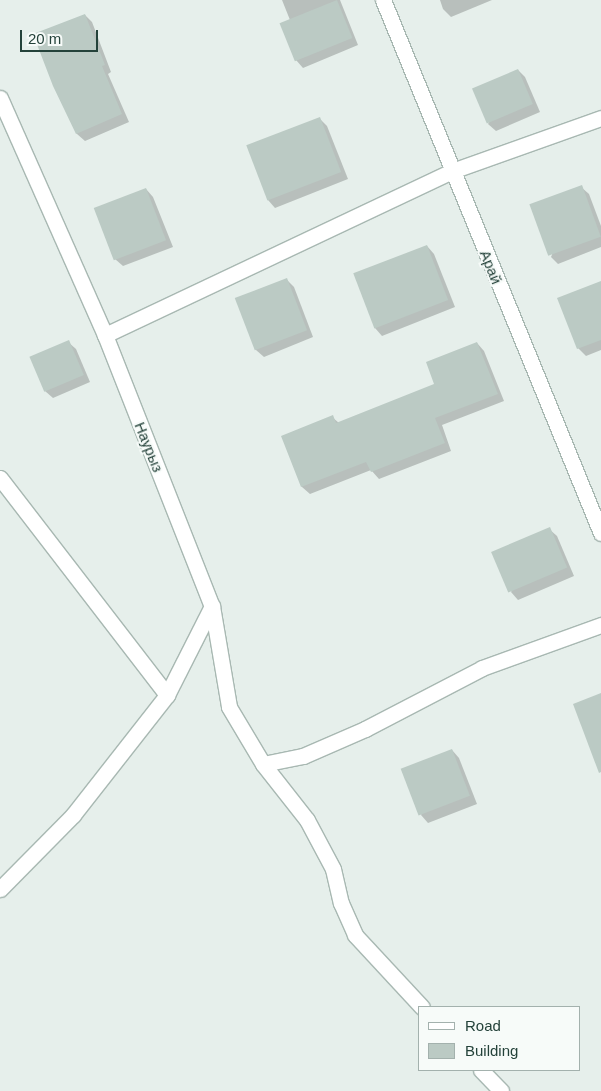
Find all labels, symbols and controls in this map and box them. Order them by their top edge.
scale bar [22,20,100,52]
text: 20 m [28,30,61,47]
street label: Арай [476,247,506,287]
street label: Наурыз [131,419,167,475]
legend [418,1006,581,1071]
text: Road [465,1017,501,1034]
text: Building [465,1042,518,1059]

